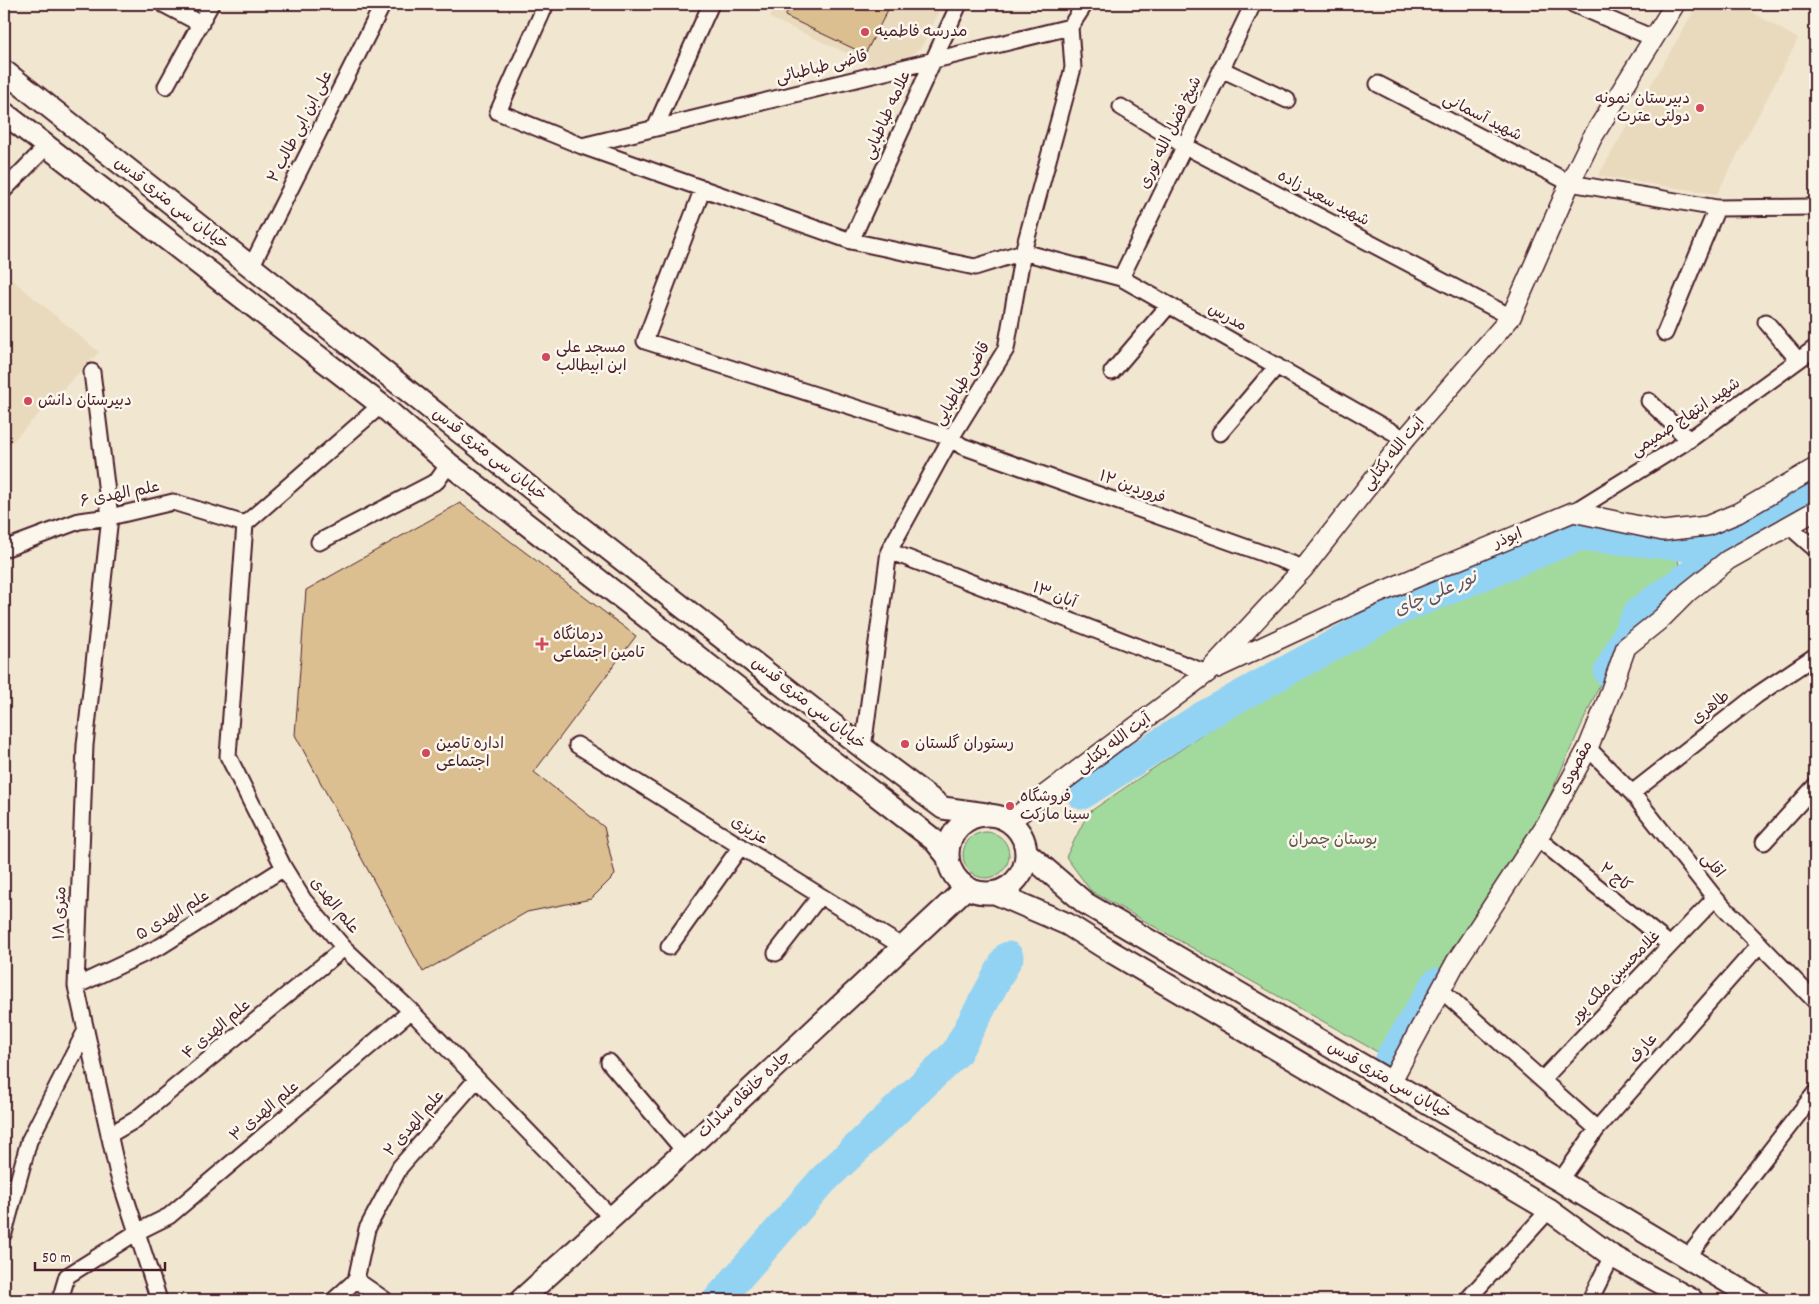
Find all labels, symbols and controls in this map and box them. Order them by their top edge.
place label: مدرسه فاطمیه [875,21,968,44]
marker: مدرسه فاطمیه [859,26,871,38]
street label: قاضی طباطبائی [774,45,870,91]
street label: علی ابن ابی طالب ۲ [263,67,339,187]
street label: علامه طباطبایی [858,67,918,163]
street label: شیخ فضل الله نوری [1134,73,1208,193]
street label: شهید آسمانی [1438,88,1526,148]
place label: دبیرستان نمونه دولتی عترت [1595,88,1690,129]
marker: دبیرستان نمونه دولتی عترت [1694,102,1706,114]
street label: خیابان سی متری قدس [109,152,233,256]
street label: شهید سعید زاده [1273,165,1373,233]
street label: مدرس [1203,298,1251,338]
place label: مسجد علی ابن ابیطالب [556,337,627,378]
street label: قاضی طباطبایی [929,338,997,430]
marker: مسجد علی ابن ابیطالب [540,351,552,363]
street label: شهید ابتهاج صمیمی [1626,373,1746,463]
place label: دبیرستان دانش [38,390,132,413]
marker: دبیرستان دانش [22,395,34,407]
street label: خیابان سی متری قدس [427,403,551,507]
street label: آیت الله یکتایی [1357,411,1432,496]
street label: ۱۲ فروردین [1096,465,1168,511]
street label: علم الهدی ۶ [78,476,162,514]
street label: ابوذر [1488,523,1526,556]
water label: نور علی چای [1391,565,1484,624]
street label: ۱۳ آبان [1029,577,1080,615]
place label: درمانگاه تامین اجتماعی [553,624,645,665]
marker: درمانگاه تامین اجتماعی [535,637,549,651]
street label: خیابان سی متری قدس [746,652,870,756]
street label: طاهری [1687,685,1735,731]
street label: آیت الله یکتایی [1072,707,1157,780]
place label: اداره تامین اجتماعی [436,733,504,774]
place label: رستوران گلستان [915,733,1014,756]
street label: مقصودی [1553,737,1599,799]
marker: رستوران گلستان [899,738,911,750]
marker: اداره تامین اجتماعی [420,747,432,759]
place label: فروشگاه سینا مارکت [1020,786,1090,827]
marker: فروشگاه سینا مارکت [1004,800,1016,812]
street label: عزیزی [726,811,772,851]
park label: بوستان چمران [1288,829,1378,852]
street label: اقلی [1695,848,1729,884]
street label: کاج ۲ [1594,858,1636,898]
street label: علم الهدی [304,873,364,939]
street label: علم الهدی ۵ [132,885,214,947]
street label: ۱۸ متری [49,886,73,940]
street label: غلامحسین ملک پور [1564,926,1666,1030]
street label: علم الهدی ۴ [178,994,256,1066]
street label: عارف [1624,1029,1664,1069]
street label: خیابان سی متری قدس [1323,1036,1455,1126]
street label: جاده خانقاه سادات [693,1046,797,1144]
street label: علم الهدی ۳ [225,1076,305,1148]
street label: علم الهدی ۲ [379,1086,451,1162]
scale bar [35,1239,165,1271]
text: 50 m [42,1248,71,1270]

